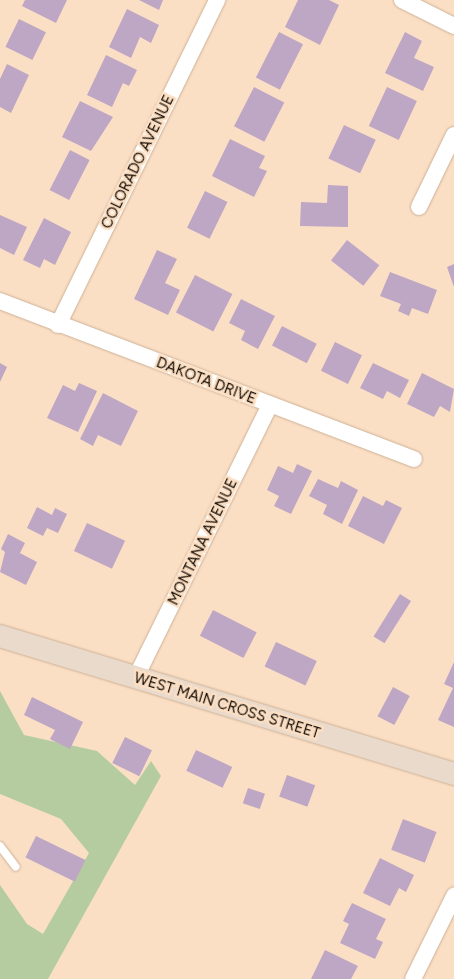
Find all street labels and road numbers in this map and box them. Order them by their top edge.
street label: COLORADO AVENUE [98,92,178,232]
street label: DAKOTA DRIVE [154,354,258,408]
street label: MONTANA AVENUE [165,476,241,608]
street label: WEST MAIN CROSS STREET [132,669,322,743]

